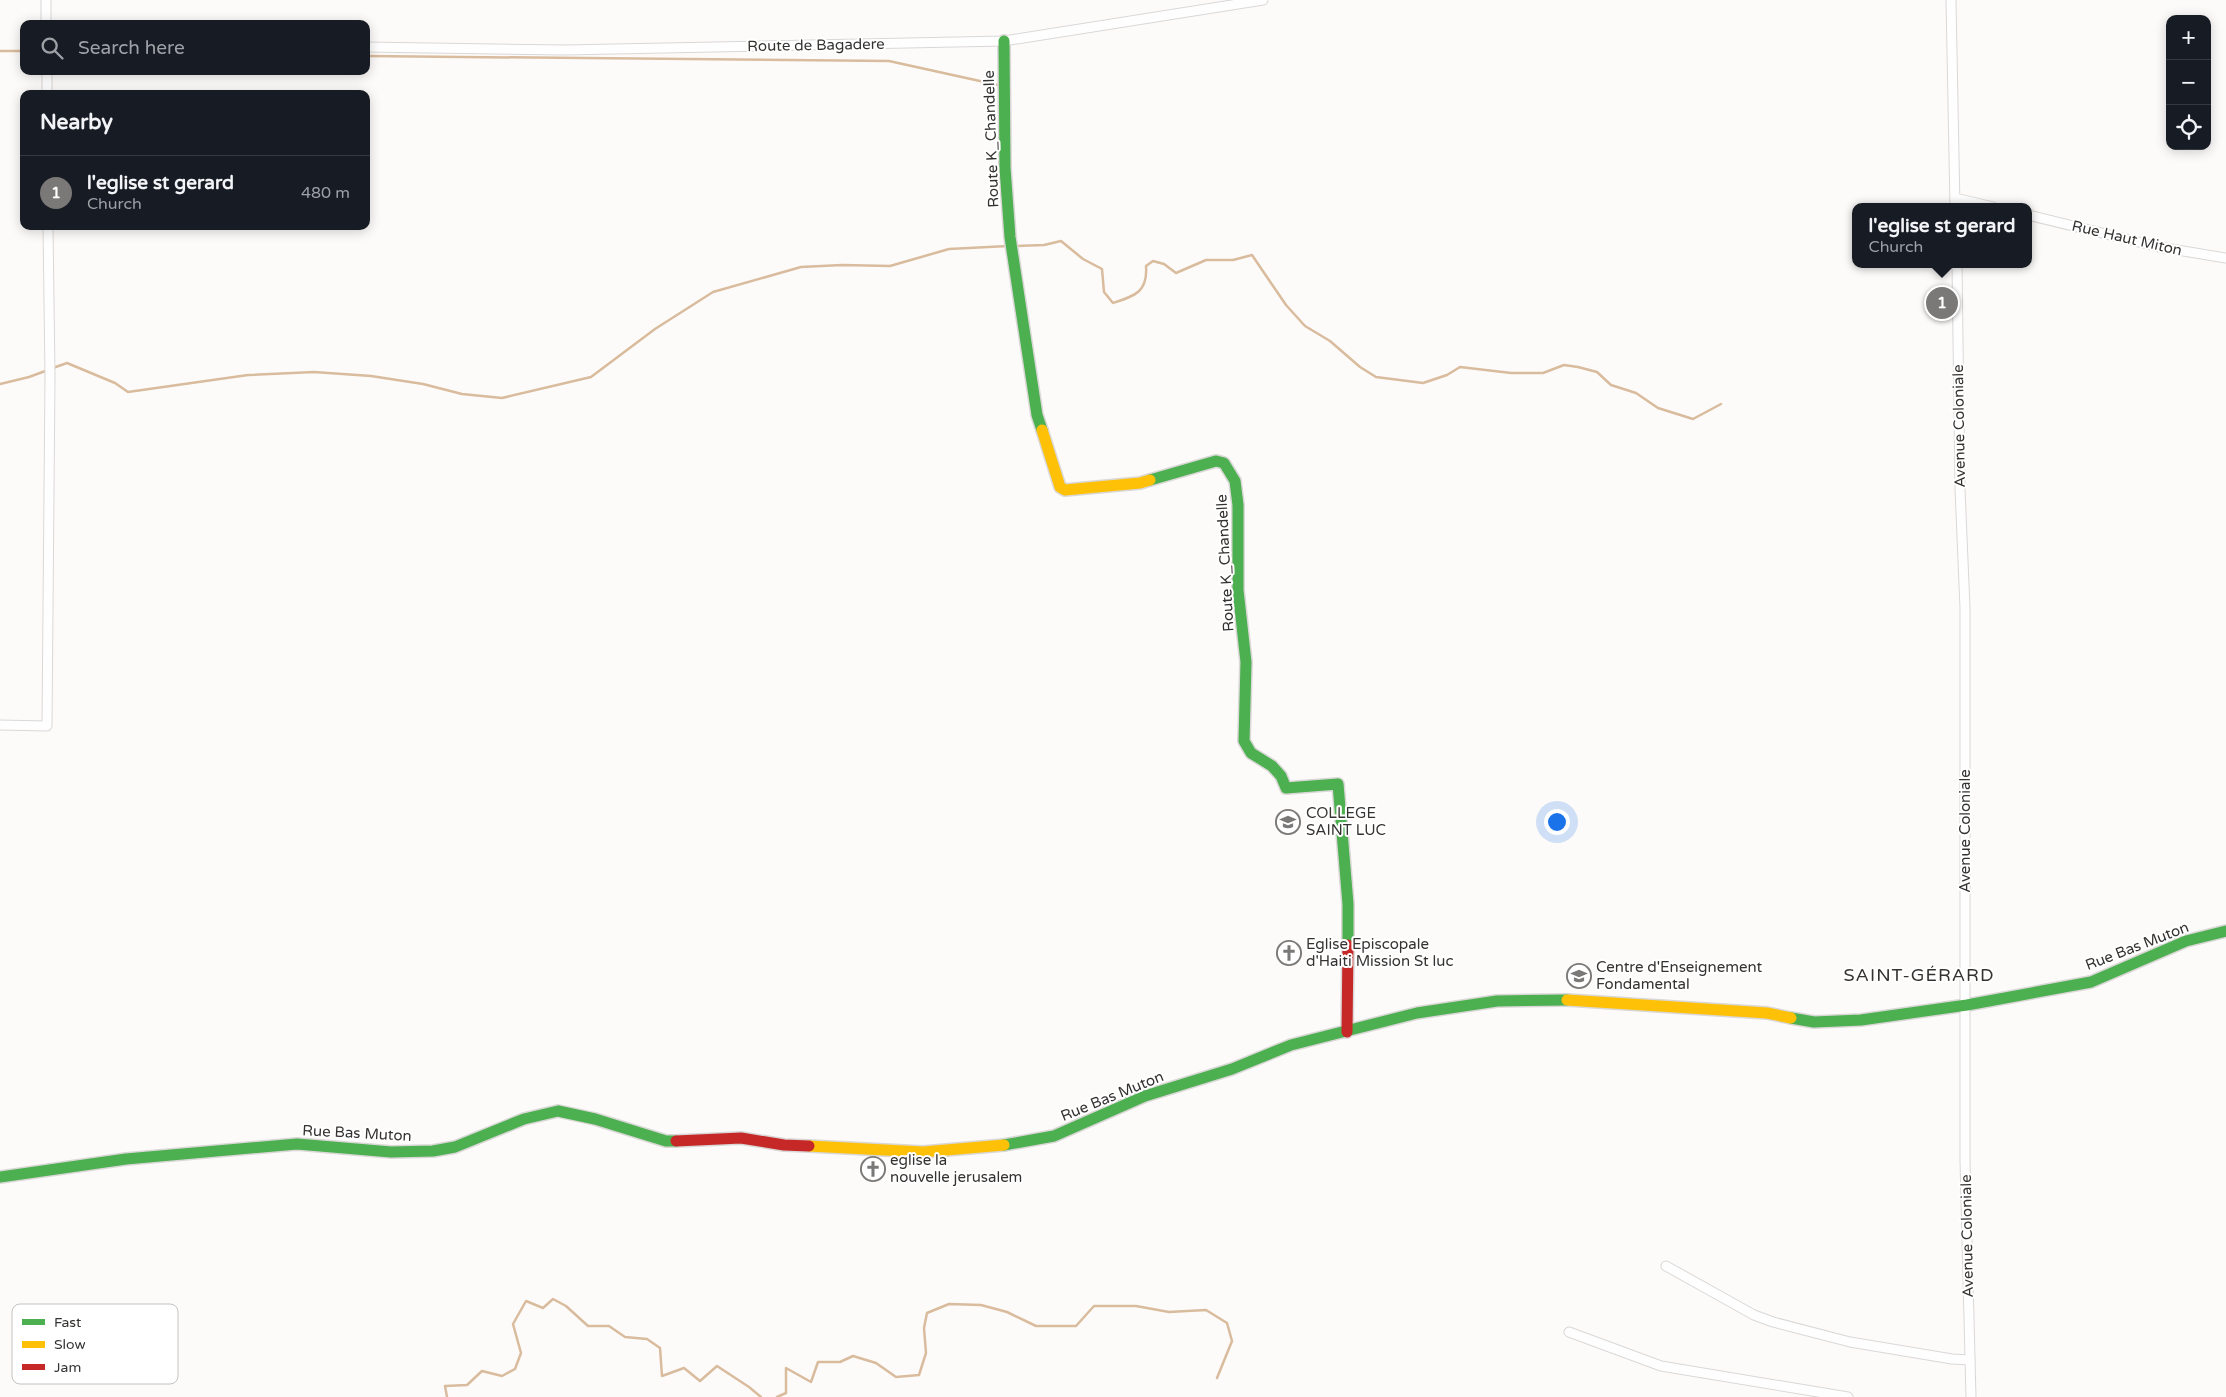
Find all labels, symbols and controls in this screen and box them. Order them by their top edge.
map controls [2166,15,2211,150]
button: + [2166,15,2211,60]
search box [20,20,370,75]
icon: search [38,34,66,62]
street label: Route de Bagadere [747,35,885,55]
text: Search here [78,37,185,59]
button: − [2166,60,2211,105]
street label: Route K_Chandelle [980,70,1002,208]
button: locate [2166,105,2211,150]
text: Nearby [40,110,113,135]
text: l'eglise st gerard [87,172,234,194]
text: 1 [51,183,61,203]
text: 480 m [301,183,350,203]
text: Church [87,194,142,214]
popup [1852,203,2032,268]
text: l'eglise st gerard [1869,215,2015,237]
street label: Rue Haut Miton [2070,217,2184,259]
text: Church [1869,237,1923,257]
pin: 1 [1926,284,1958,322]
street label: Avenue Coloniale [1949,364,1969,488]
street label: Route K_Chandelle [1212,494,1238,632]
street label: Avenue Coloniale [1956,769,1974,893]
place label: COLLEGE SAINT LUC [1306,804,1386,839]
school or university icon: COLLEGE SAINT LUC [1275,809,1301,835]
your location [1544,809,1570,835]
street label: Rue Bas Muton [2083,918,2191,974]
place label: Eglise Episcopale d'Haiti Mission St luc [1306,935,1453,970]
church icon: Eglise Episcopale d'Haiti Mission St luc [1276,940,1302,966]
place label: Centre d'Enseignement Fondamental [1596,958,1762,993]
school or university icon: Centre d'Enseignement Fondamental [1566,963,1592,989]
district label: SAINT-GÉRARD [1844,964,1994,986]
street label: Rue Bas Muton [1058,1067,1166,1125]
street label: Rue Bas Muton [302,1121,412,1145]
place label: eglise la nouvelle jerusalem [890,1151,1022,1186]
church icon: eglise la nouvelle jerusalem [860,1156,886,1182]
street label: Avenue Coloniale [1957,1174,1977,1298]
legend [12,1304,178,1384]
text: Fast [54,1314,82,1331]
text: Slow [54,1336,86,1353]
text: Jam [54,1359,81,1376]

